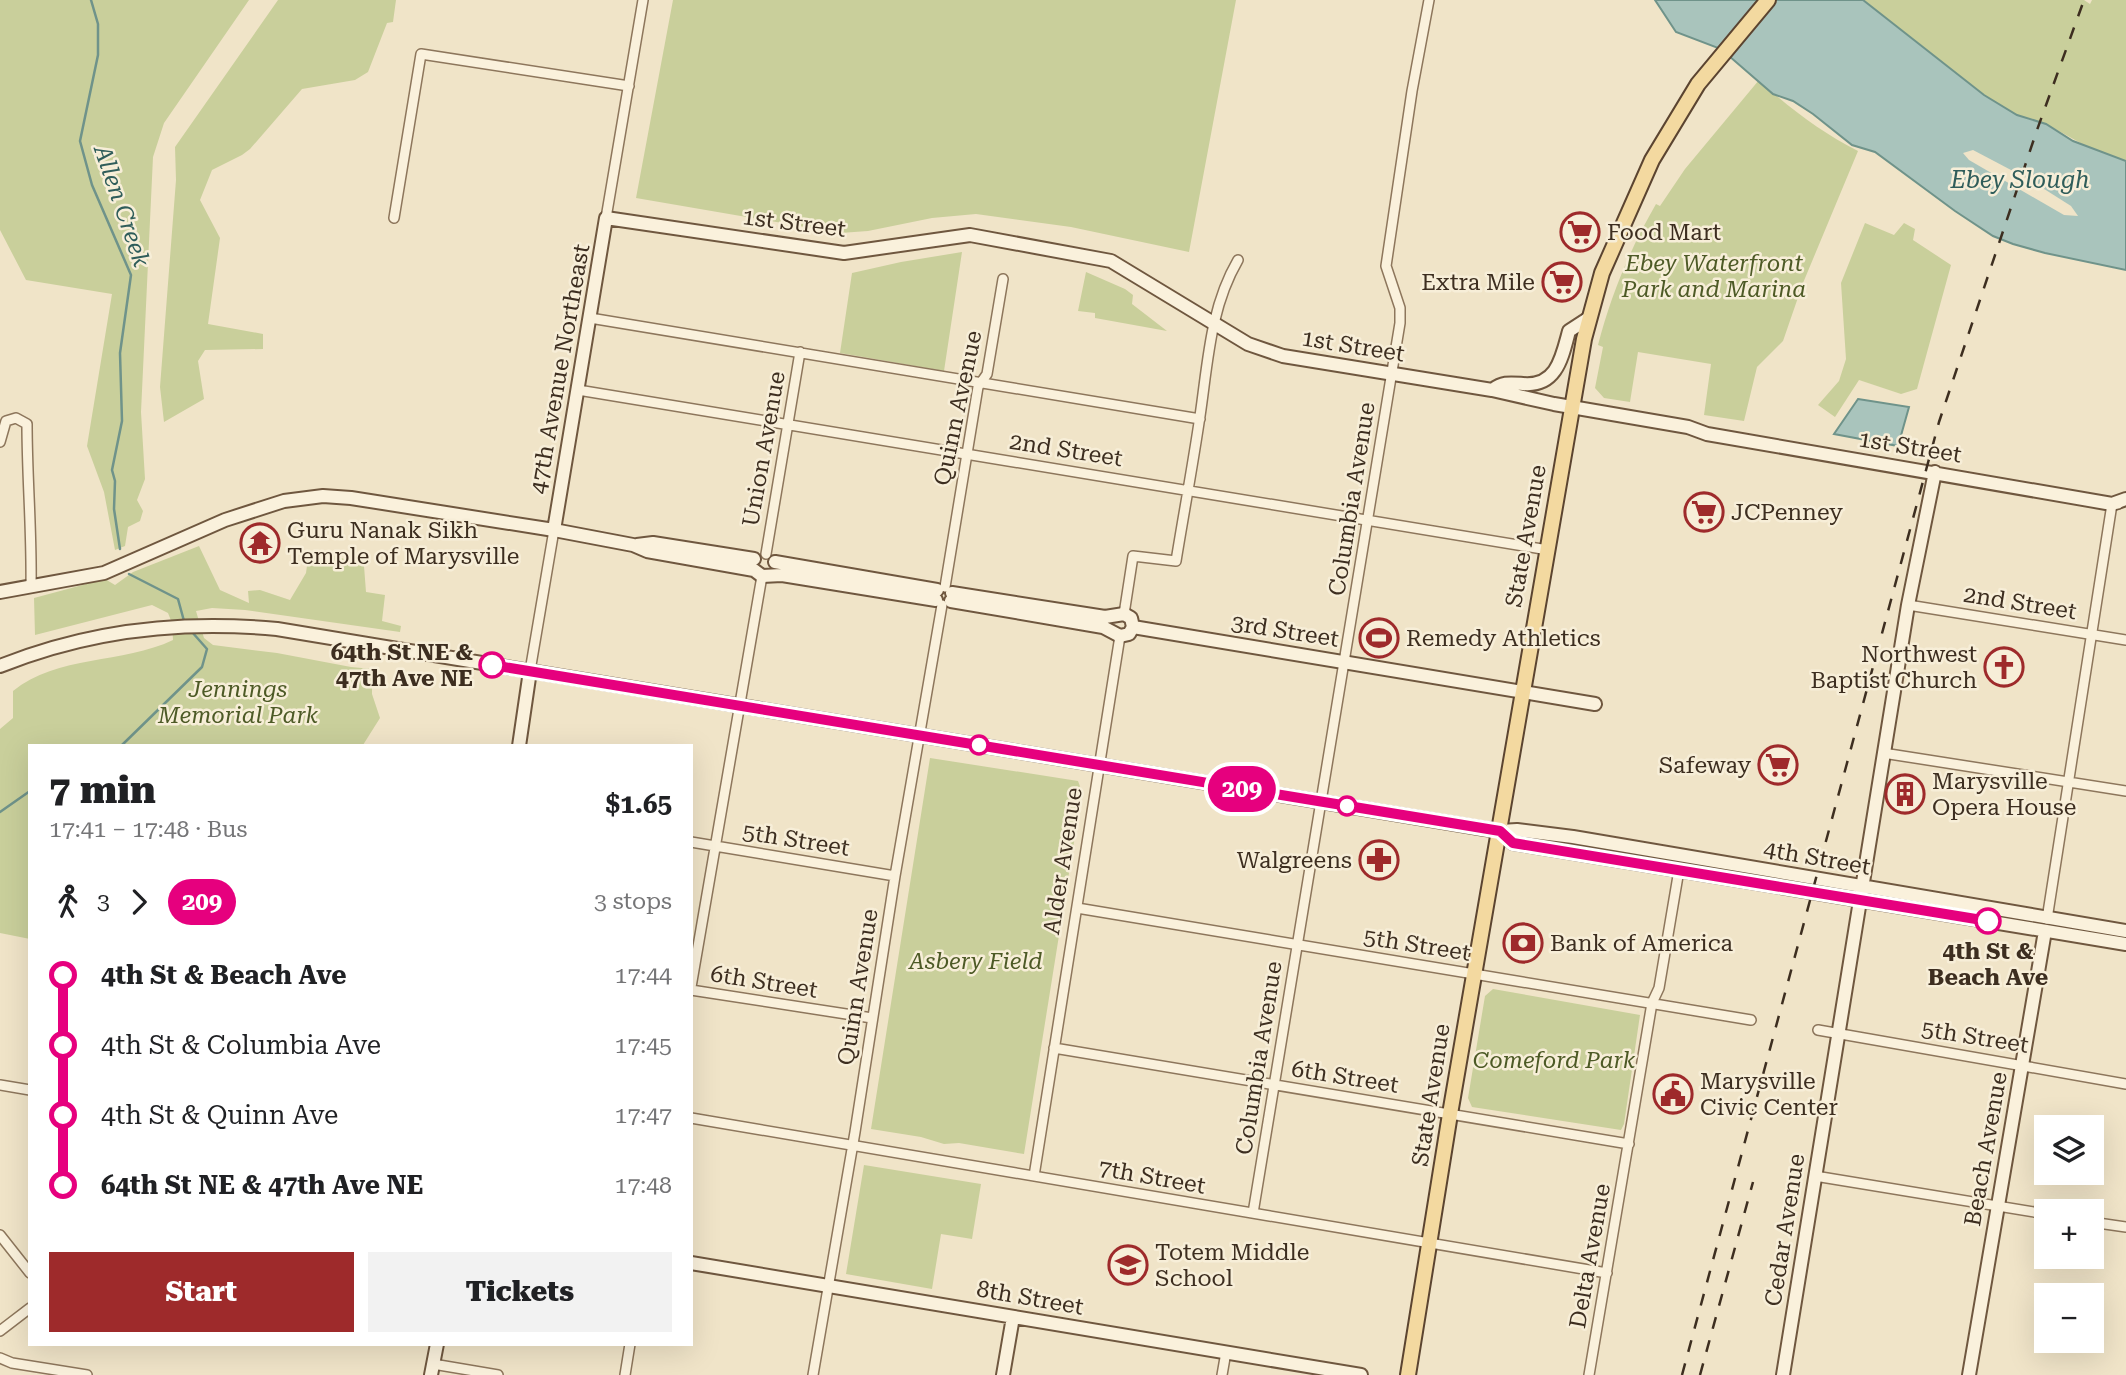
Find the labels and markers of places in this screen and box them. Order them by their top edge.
supermarket icon: Food Mart [1559,211,1601,253]
place label: Food Mart [1607,219,1722,246]
supermarket icon: Extra Mile [1541,261,1583,303]
place label: Extra Mile [1421,269,1535,296]
supermarket icon: JCPenney [1683,491,1725,533]
place label: JCPenney [1731,499,1843,526]
place label: Guru Nanak Sikh Temple of Marysville [287,517,519,570]
temple icon: Guru Nanak Sikh Temple of Marysville [239,522,281,564]
sports icon: Remedy Athletics [1358,617,1400,659]
place label: Remedy Athletics [1406,625,1601,652]
place label: 64th St NE & 47th Ave NE [331,639,473,692]
place label: Northwest Baptist Church [1810,641,1977,694]
church icon: Northwest Baptist Church [1983,646,2025,688]
marker: 64th St NE & 47th Ave NE [479,652,505,678]
unlabelled marker [969,735,989,755]
supermarket icon: Safeway [1757,744,1799,786]
place label: Safeway [1659,752,1751,779]
place label: Marysville Opera House [1932,768,2076,821]
building icon: Marysville Opera House [1884,773,1926,815]
unlabelled marker [1337,796,1357,816]
pharmacy icon: Walgreens [1358,839,1400,881]
place label: Walgreens [1237,847,1352,874]
marker: 4th St & Beach Ave [1975,908,2001,934]
bank icon: Bank of America [1502,922,1544,964]
place label: Bank of America [1550,930,1734,957]
place label: 4th St & Beach Ave [1928,938,2048,991]
place label: Marysville Civic Center [1700,1068,1838,1121]
public building icon: Marysville Civic Center [1652,1073,1694,1115]
place label: Totem Middle School [1155,1239,1309,1292]
school or university icon: Totem Middle School [1107,1244,1149,1286]

